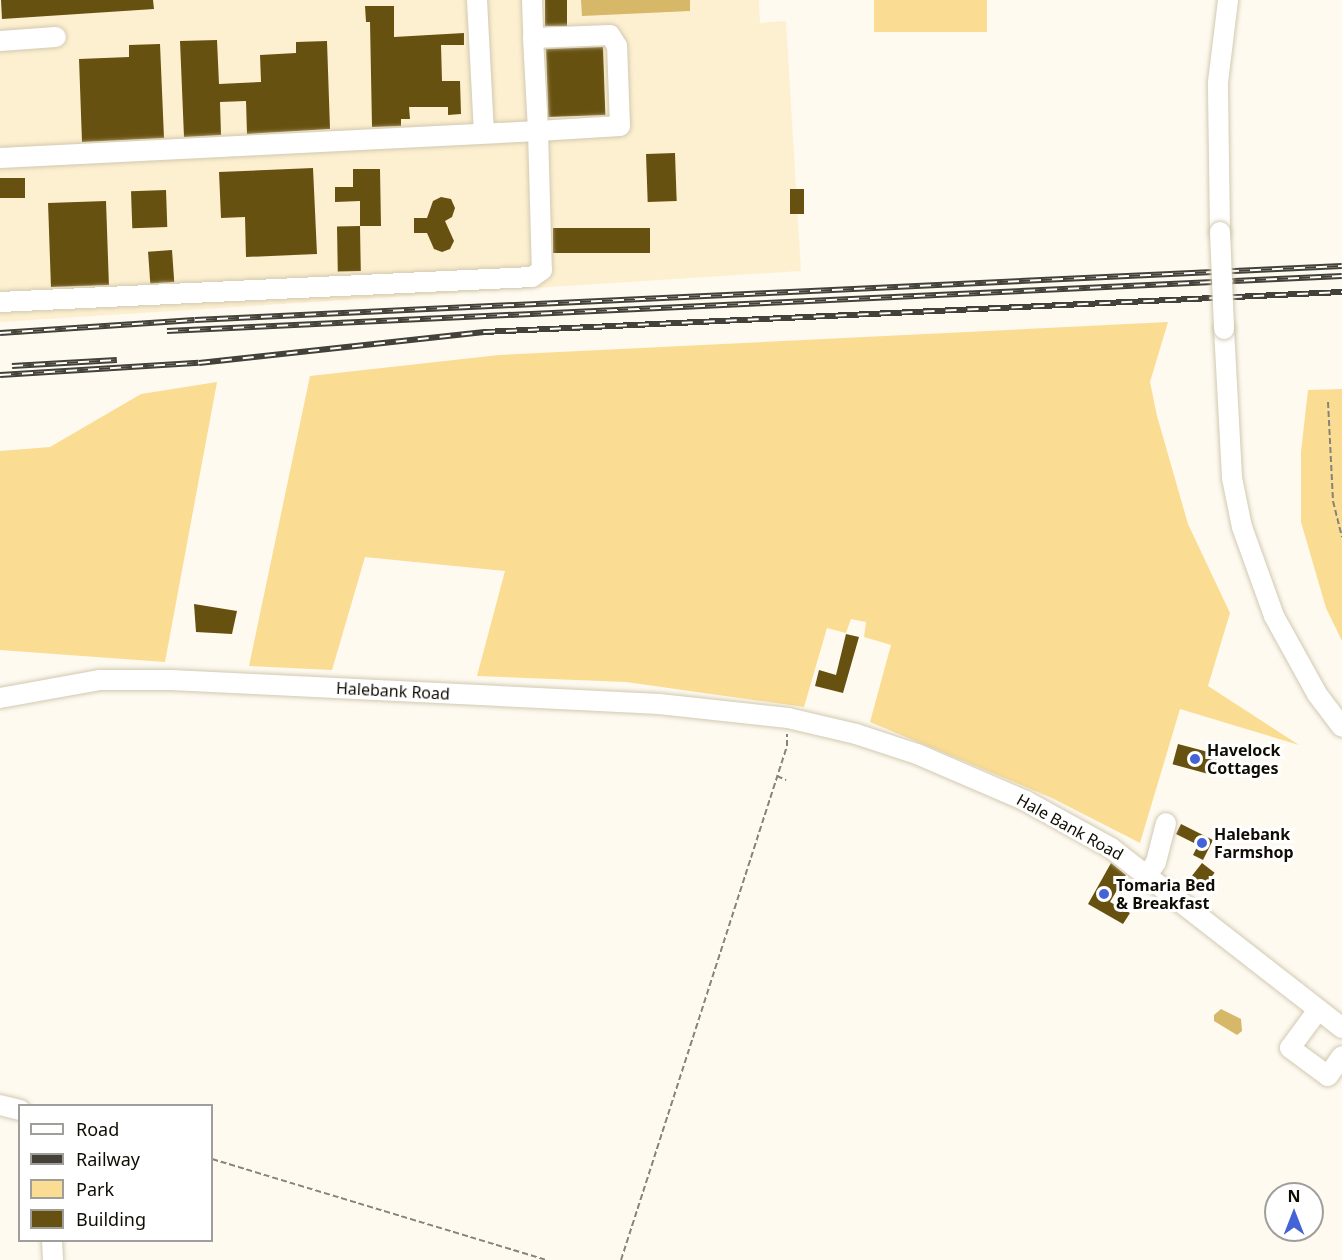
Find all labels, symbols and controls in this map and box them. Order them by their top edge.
street label: Halebank Road [336,678,450,704]
place label: Havelock Cottages [1207,740,1280,778]
marker: Havelock Cottages [1188,752,1202,766]
street label: Hale Bank Road [1013,790,1127,864]
place label: Halebank Farmshop [1214,824,1294,862]
marker: Halebank Farmshop [1195,836,1209,850]
place label: Tomaria Bed & Breakfast [1116,875,1215,913]
marker: Tomaria Bed & Breakfast [1097,887,1111,901]
legend [18,1104,213,1242]
text: Road [76,1117,119,1141]
text: Railway [76,1147,140,1171]
text: Park [76,1177,114,1201]
north arrow [1264,1182,1324,1242]
text: N [1287,1185,1301,1207]
text: Building [76,1207,146,1231]

